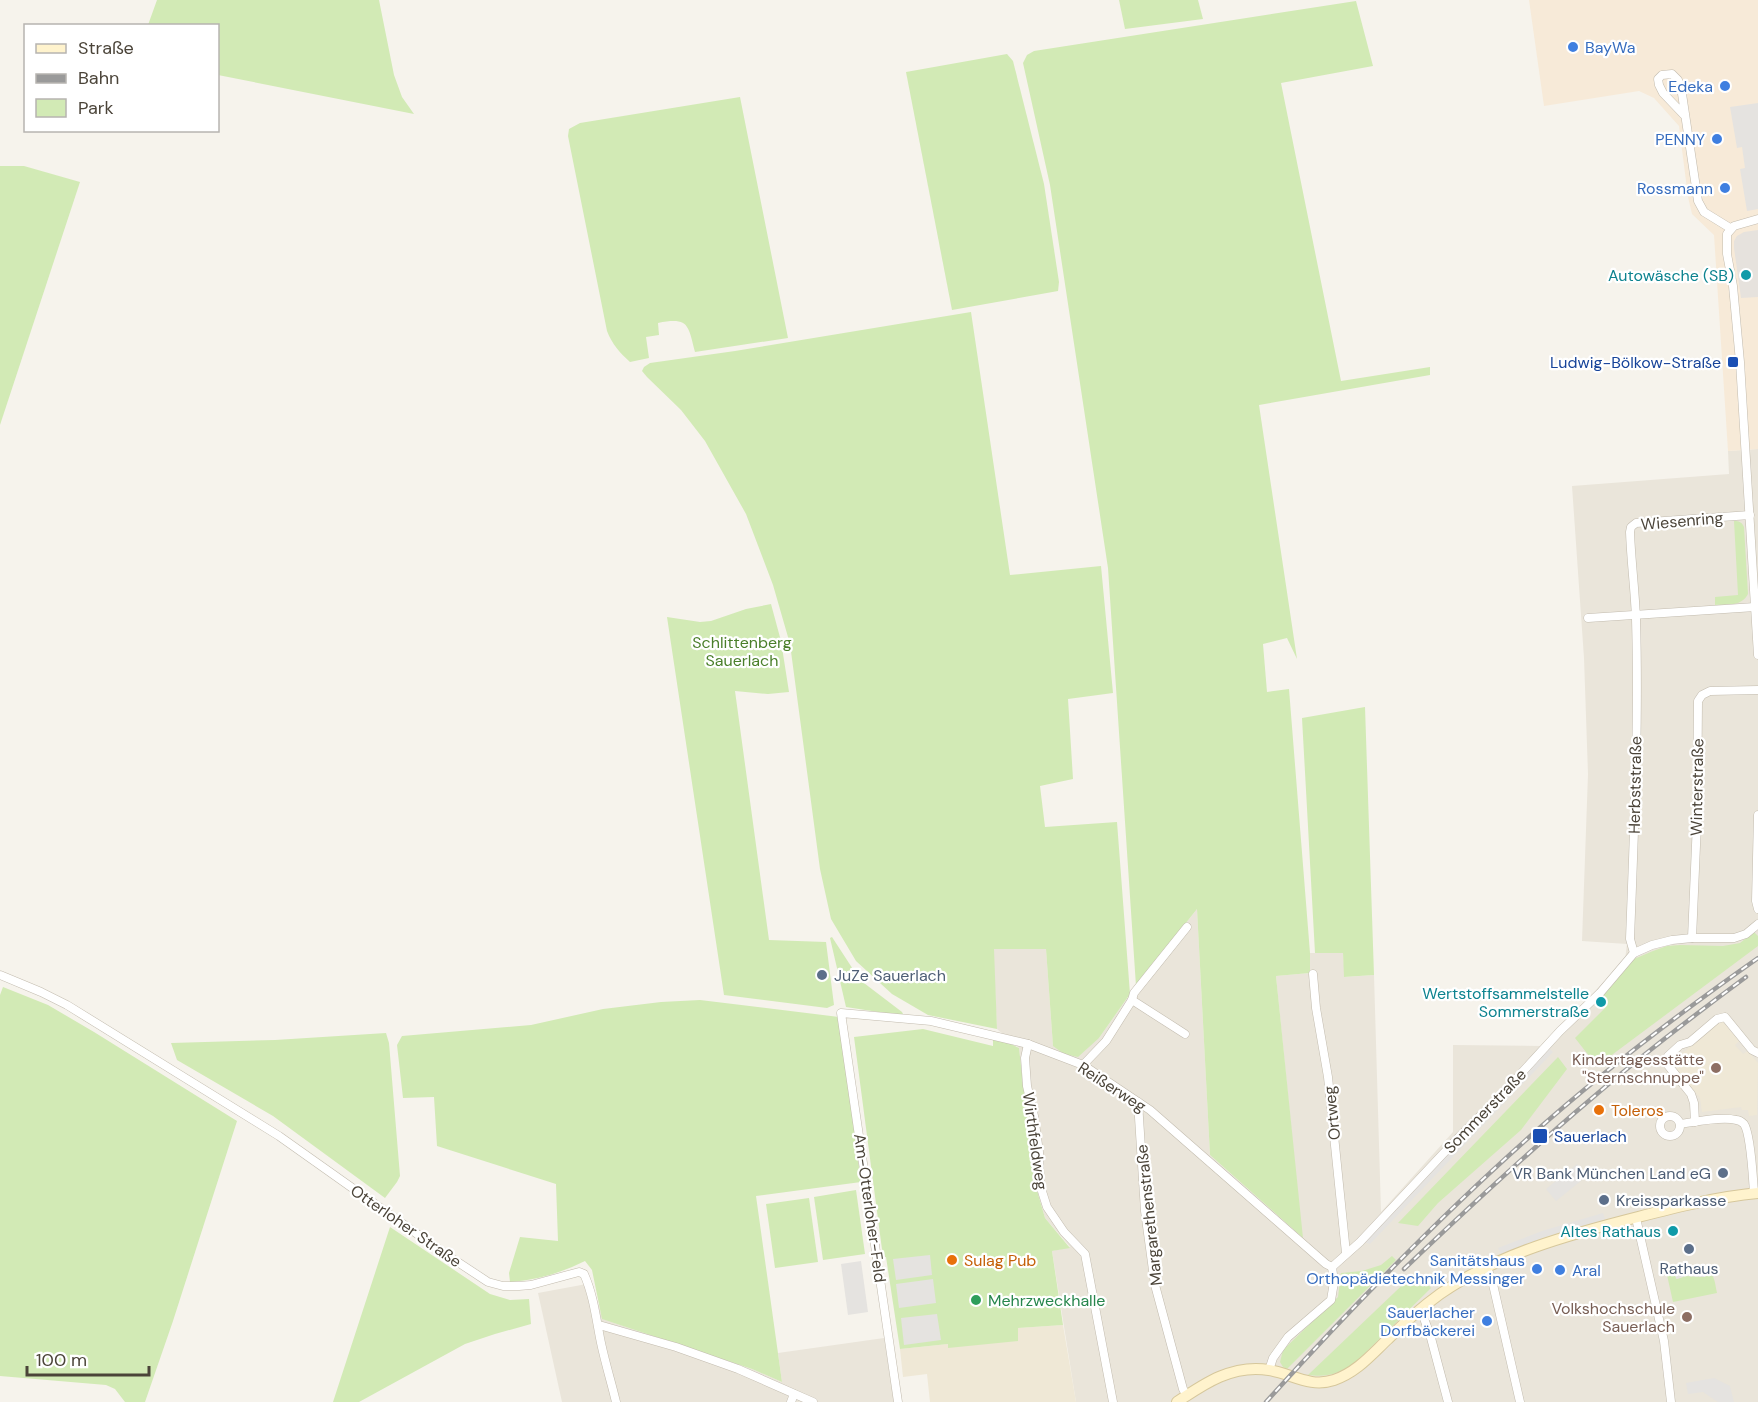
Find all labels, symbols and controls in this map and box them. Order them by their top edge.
legend [24,24,219,132]
text: Straße [78,36,134,60]
place label: BayWa [1585,37,1635,58]
marker: BayWa [1566,40,1580,54]
text: Bahn [78,66,119,90]
place label: Edeka [1668,76,1713,97]
marker: Edeka [1718,79,1732,93]
text: Park [78,96,114,120]
place label: PENNY [1655,129,1705,150]
marker: PENNY [1710,132,1724,146]
place label: Rossmann [1637,178,1713,199]
marker: Rossmann [1718,181,1732,195]
place label: Autowäsche (SB) [1608,265,1734,286]
marker: Autowäsche (SB) [1739,268,1753,282]
place label: Ludwig-Bölkow-Straße [1550,352,1721,373]
marker: Ludwig-Bölkow-Straße [1726,355,1740,369]
street label: Wiesenring [1640,507,1724,535]
park label: Schlittenberg Sauerlach [692,632,792,671]
street label: Herbststraße [1624,736,1646,834]
street label: Winterstraße [1686,738,1708,836]
place label: JuZe Sauerlach [834,965,946,986]
marker: JuZe Sauerlach [815,968,829,982]
place label: Wertstoffsammelstelle Sommerstraße [1422,983,1589,1022]
marker: Wertstoffsammelstelle Sommerstraße [1594,995,1608,1009]
place label: Kindertagesstätte "Sternschnuppe" [1572,1049,1704,1088]
street label: Reißerweg [1074,1057,1150,1117]
marker: Kindertagesstätte "Sternschnuppe" [1709,1061,1723,1075]
street label: Sommerstraße [1439,1064,1531,1158]
street label: Ortweg [1319,1085,1345,1141]
street label: Wirthfeldweg [1018,1091,1052,1191]
place label: Toleros [1611,1100,1664,1121]
marker: Toleros [1592,1103,1606,1117]
place label: Sauerlach [1554,1126,1627,1147]
marker: Sauerlach [1531,1127,1549,1145]
street label: Am-Otterloher-Feld [849,1132,891,1284]
street label: Margarethenstraße [1131,1143,1167,1287]
place label: VR Bank München Land eG [1512,1163,1711,1184]
marker: VR Bank München Land eG [1716,1166,1730,1180]
street label: Otterloher Straße [346,1180,466,1272]
place label: Kreissparkasse [1616,1190,1726,1211]
marker: Kreissparkasse [1597,1193,1611,1207]
place label: Altes Rathaus [1560,1221,1661,1242]
marker: Altes Rathaus [1666,1224,1680,1238]
marker: Rathaus [1682,1242,1696,1256]
place label: Sulag Pub [964,1250,1036,1271]
place label: Sanitätshaus Orthopädietechnik Messinger [1306,1250,1525,1289]
marker: Sulag Pub [945,1253,959,1267]
place label: Rathaus [1659,1258,1719,1279]
place label: Aral [1572,1260,1601,1281]
marker: Sanitätshaus Orthopädietechnik Messinger [1530,1262,1544,1276]
marker: Aral [1553,1263,1567,1277]
place label: Mehrzweckhalle [988,1290,1105,1311]
marker: Mehrzweckhalle [969,1293,983,1307]
place label: Volkshochschule Sauerlach [1551,1298,1675,1337]
place label: Sauerlacher Dorfbäckerei [1380,1302,1475,1341]
marker: Volkshochschule Sauerlach [1680,1310,1694,1324]
marker: Sauerlacher Dorfbäckerei [1480,1314,1494,1328]
scale bar [27,1339,148,1377]
text: 100 m [36,1348,87,1372]

